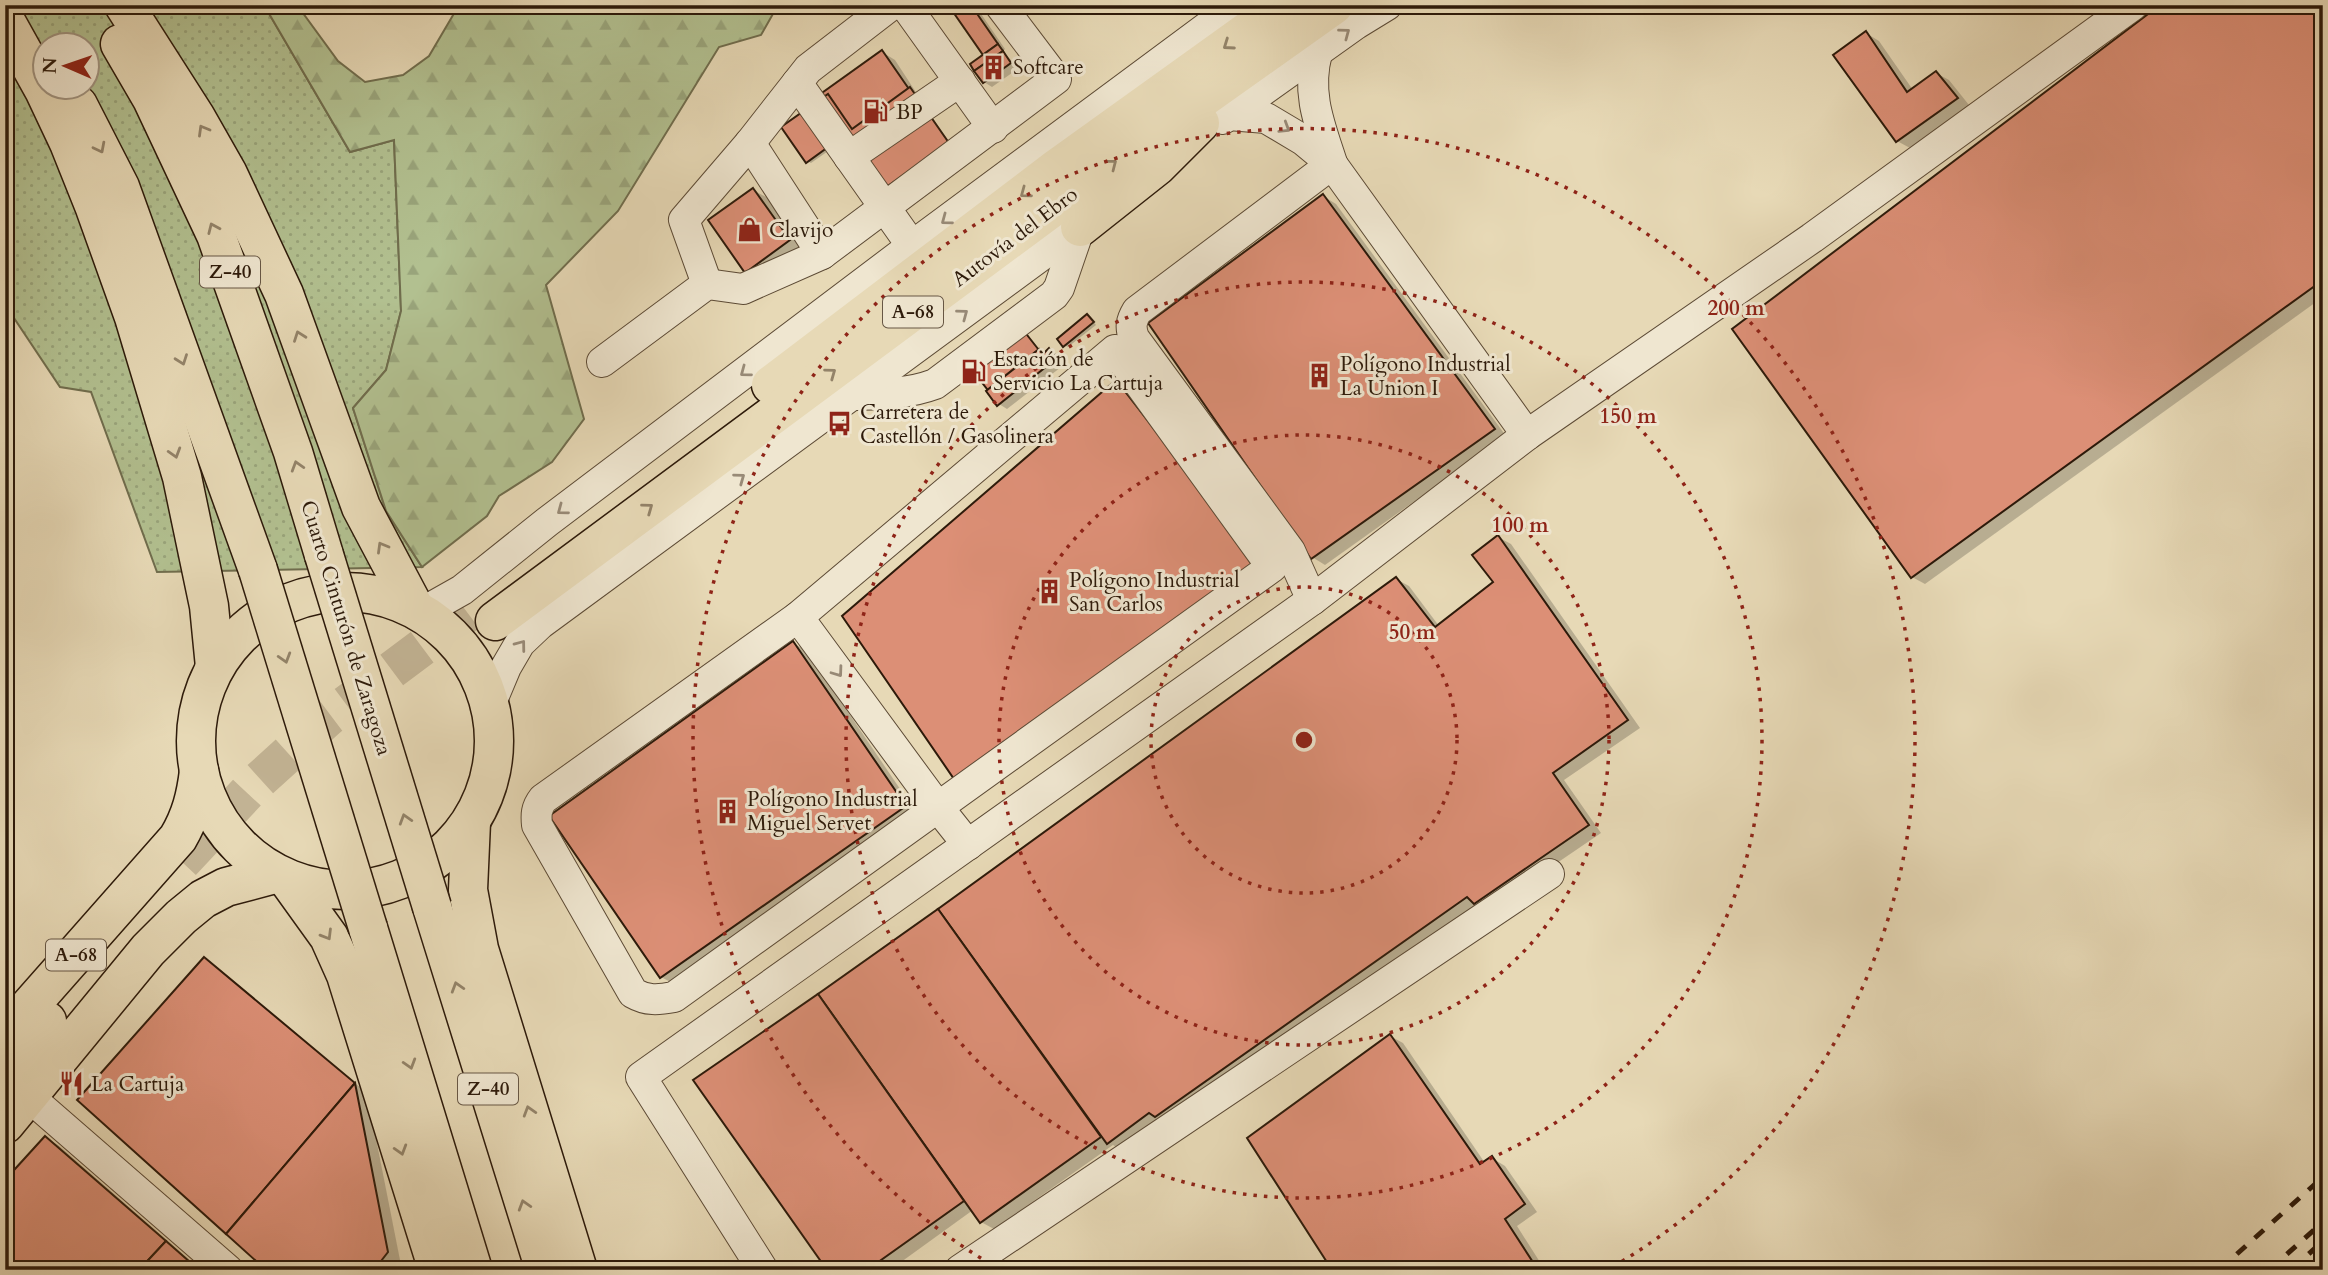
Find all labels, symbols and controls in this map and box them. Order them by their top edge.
one-way arrow [1337,29,1350,41]
north arrow [32,32,102,102]
one-way arrow [1223,37,1236,49]
building icon: Softcare [979,53,1007,81]
place label: Softcare [1013,53,1084,82]
text: N [37,56,63,74]
fuel station icon: BP [862,98,890,126]
place label: BP [896,98,923,127]
one-way arrow [1278,120,1291,133]
one-way arrow [198,124,211,137]
one-way arrow [92,141,105,153]
one-way arrow [1105,160,1117,173]
street label: Autovía del Ebro [946,180,1084,294]
one-way arrow [1020,184,1033,197]
one-way arrow [942,212,954,224]
shop icon: Clavijo [735,216,763,244]
place label: Clavijo [769,216,833,245]
one-way arrow [207,223,221,236]
road number: Z-40 [200,256,260,288]
text: 200 m [1707,294,1765,323]
road number: A-68 [883,296,943,328]
one-way arrow [955,309,967,322]
one-way arrow [293,330,307,342]
place label: Estación de Servicio La Cartuja [993,345,1163,398]
place label: Polígono Industrial La Union I [1340,350,1511,403]
one-way arrow [174,354,188,366]
fuel station icon: Estación de Servicio La Cartuja [959,357,987,385]
building icon: Polígono Industrial La Union I [1306,362,1334,390]
one-way arrow [741,363,753,376]
one-way arrow [823,369,836,381]
place label: Carretera de Castellón / Gasolinera [860,398,1054,451]
text: 150 m [1599,402,1657,431]
bus stop icon: Carretera de Castellón / Gasolinera [826,410,854,438]
one-way arrow [167,446,181,459]
one-way arrow [290,460,305,472]
one-way arrow [732,473,745,486]
street label: Cuarto Cinturón de Zaragoza [293,497,399,759]
one-way arrow [557,502,570,514]
one-way arrow [640,504,653,516]
text: 100 m [1491,511,1549,540]
one-way arrow [377,542,390,555]
place label: Polígono Industrial San Carlos [1069,566,1240,619]
building icon: Polígono Industrial San Carlos [1035,578,1063,606]
text: 50 m [1389,618,1436,647]
one-way arrow [512,640,525,653]
one-way arrow [277,651,291,664]
one-way arrow [830,664,843,677]
centre of rings [1292,728,1316,752]
place label: Polígono Industrial Miguel Servet [747,785,918,838]
building icon: Polígono Industrial Miguel Servet [713,797,741,825]
one-way arrow [399,813,413,825]
one-way arrow [319,928,332,941]
road number: A-68 [46,939,106,970]
one-way arrow [451,982,465,994]
one-way arrow [402,1057,416,1069]
restaurant icon: La Cartuja [57,1070,85,1098]
place label: La Cartuja [91,1070,184,1099]
road number: Z-40 [458,1074,518,1105]
one-way arrow [522,1105,537,1117]
one-way arrow [392,1144,407,1156]
one-way arrow [518,1199,533,1211]

